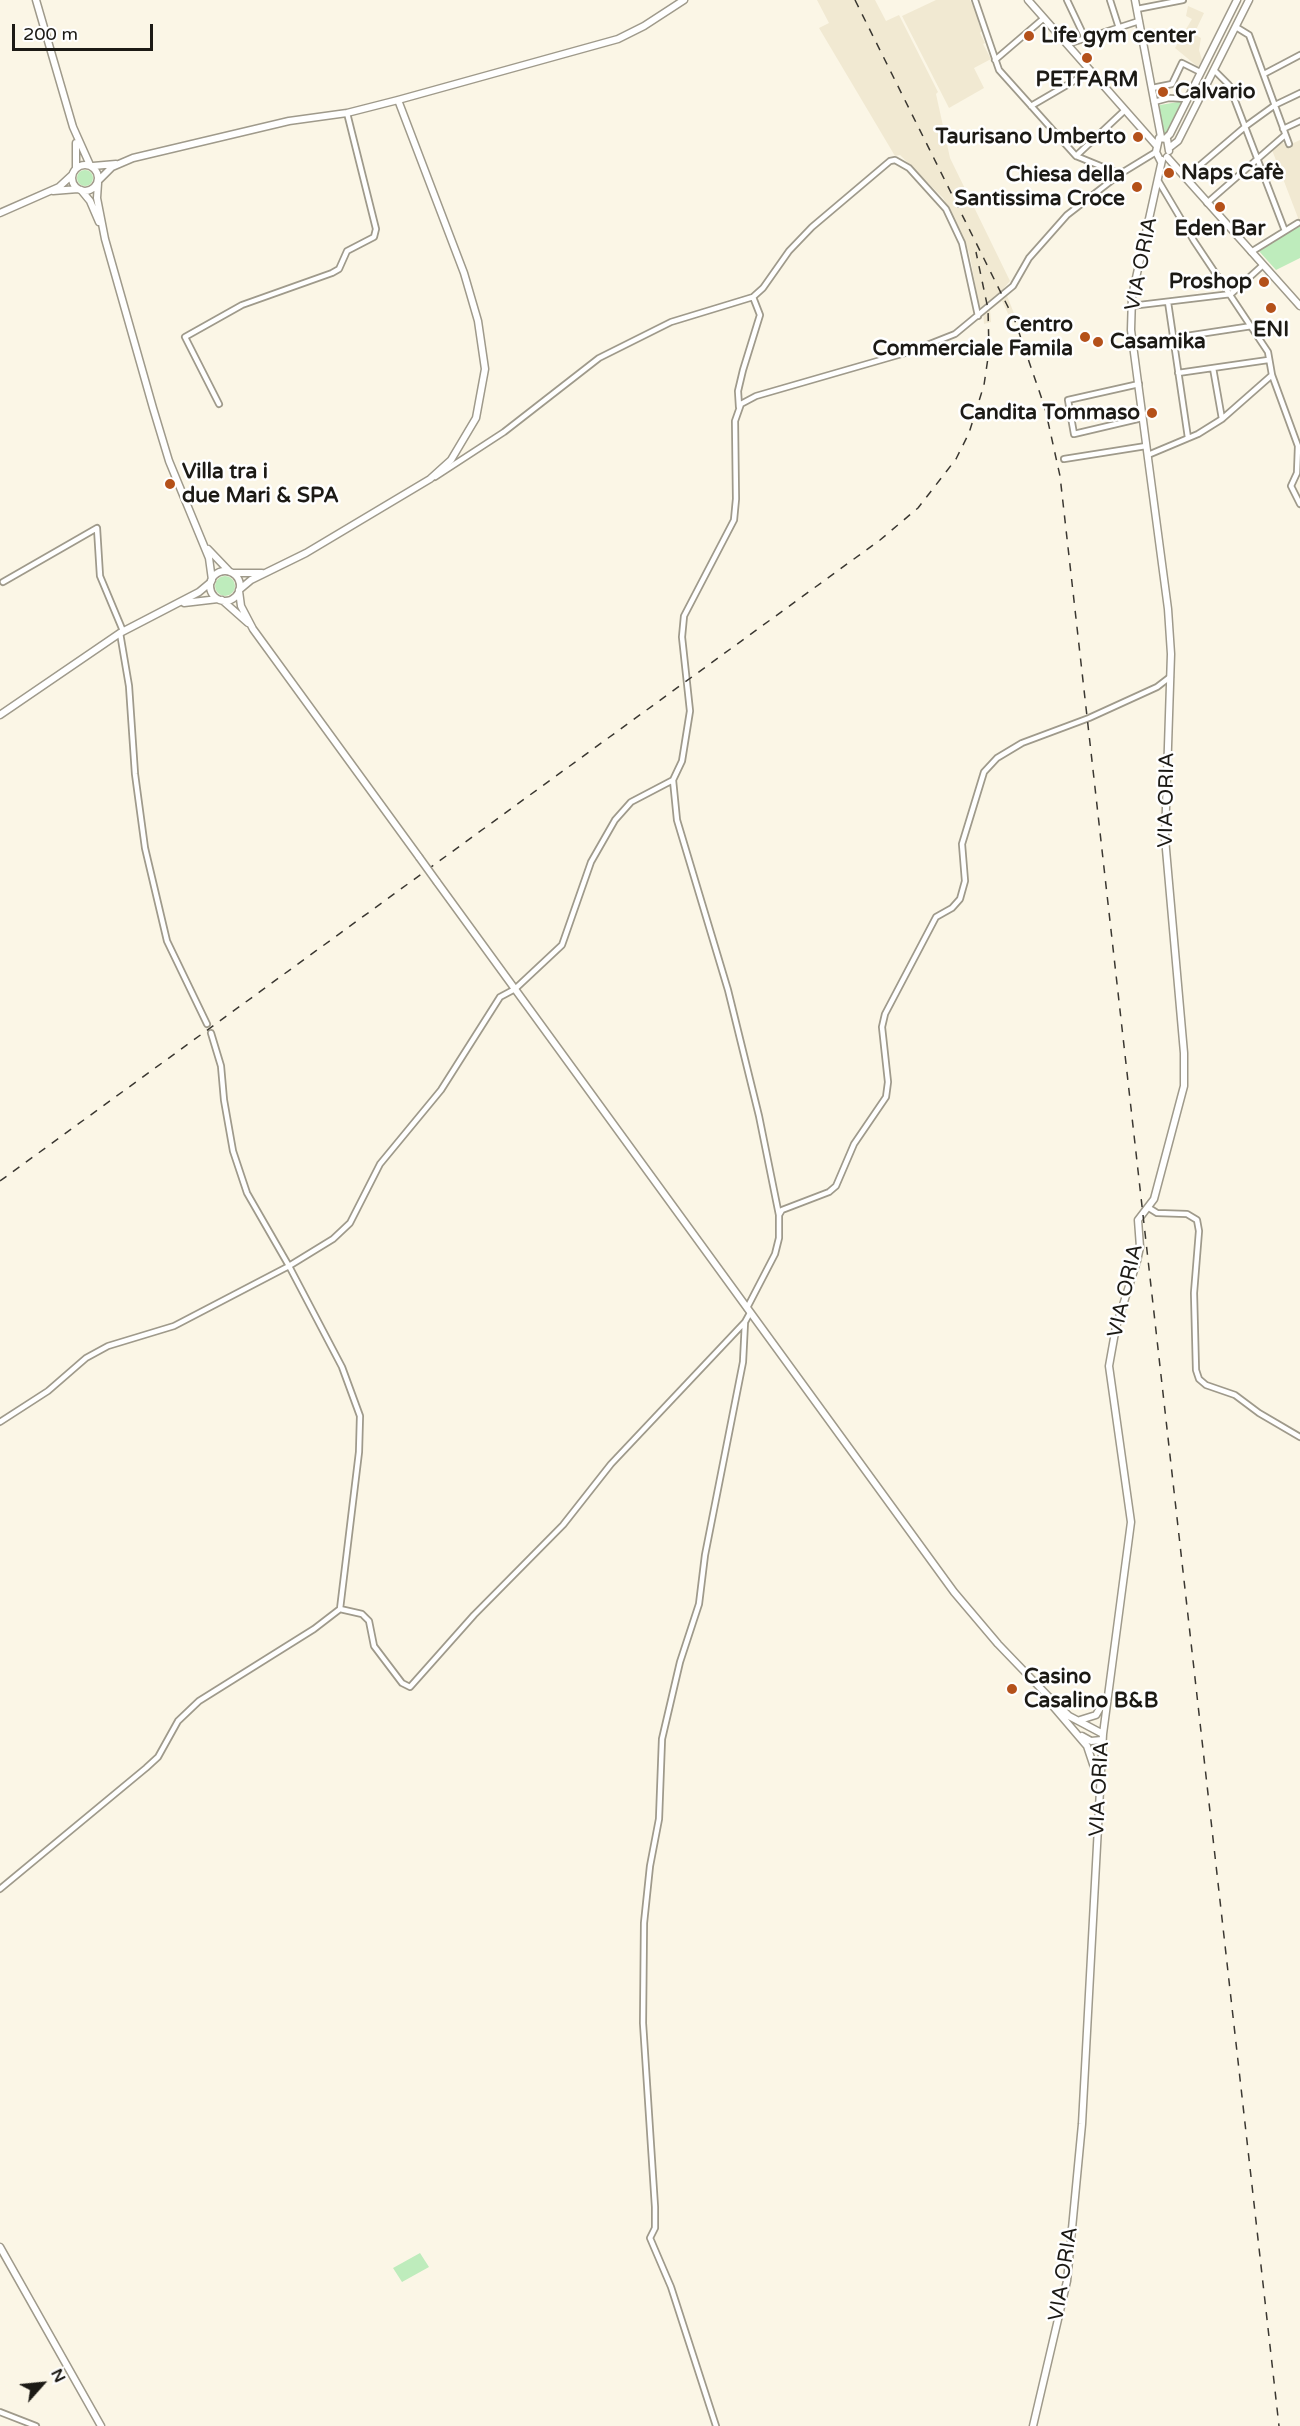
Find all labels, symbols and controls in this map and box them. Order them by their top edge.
scale bar [15,12,156,50]
text: 200 m [23,23,78,45]
place label: Life gym center [1041,23,1196,49]
marker: Life gym center [1022,29,1036,43]
marker: PETFARM [1080,51,1094,65]
place label: PETFARM [1036,67,1138,93]
place label: Calvario [1175,79,1255,105]
marker: Calvario [1156,85,1170,99]
place label: Taurisano Umberto [936,124,1126,150]
marker: Taurisano Umberto [1131,130,1145,144]
place label: Naps Cafè [1181,160,1284,186]
place label: Chiesa della Santissima Croce [955,162,1125,212]
marker: Naps Cafè [1162,166,1176,180]
marker: Chiesa della Santissima Croce [1130,180,1144,194]
marker: Eden Bar [1213,200,1227,214]
street label: VIA ORIA [1121,215,1163,313]
place label: Eden Bar [1175,216,1265,242]
place label: Proshop [1169,269,1252,295]
marker: Proshop [1257,275,1271,289]
marker: ENI [1264,301,1278,315]
place label: Centro Commerciale Famila [872,312,1073,362]
place label: ENI [1253,317,1289,343]
place label: Casamika [1110,329,1206,355]
marker: Centro Commerciale Famila [1078,330,1092,344]
marker: Casamika [1091,335,1105,349]
place label: Candita Tommaso [960,400,1140,426]
marker: Candita Tommaso [1145,406,1159,420]
place label: Villa tra i due Mari & SPA [182,459,339,509]
marker: Villa tra i due Mari & SPA [163,477,177,491]
street label: VIA ORIA [1154,752,1180,848]
street label: VIA ORIA [1103,1242,1149,1340]
place label: Casino Casalino B&B [1024,1664,1158,1714]
marker: Casino Casalino B&B [1005,1682,1019,1696]
street label: VIA ORIA [1085,1741,1115,1837]
street label: VIA ORIA [1044,2225,1084,2323]
north arrow [12,2354,72,2414]
text: N [46,2366,70,2386]

